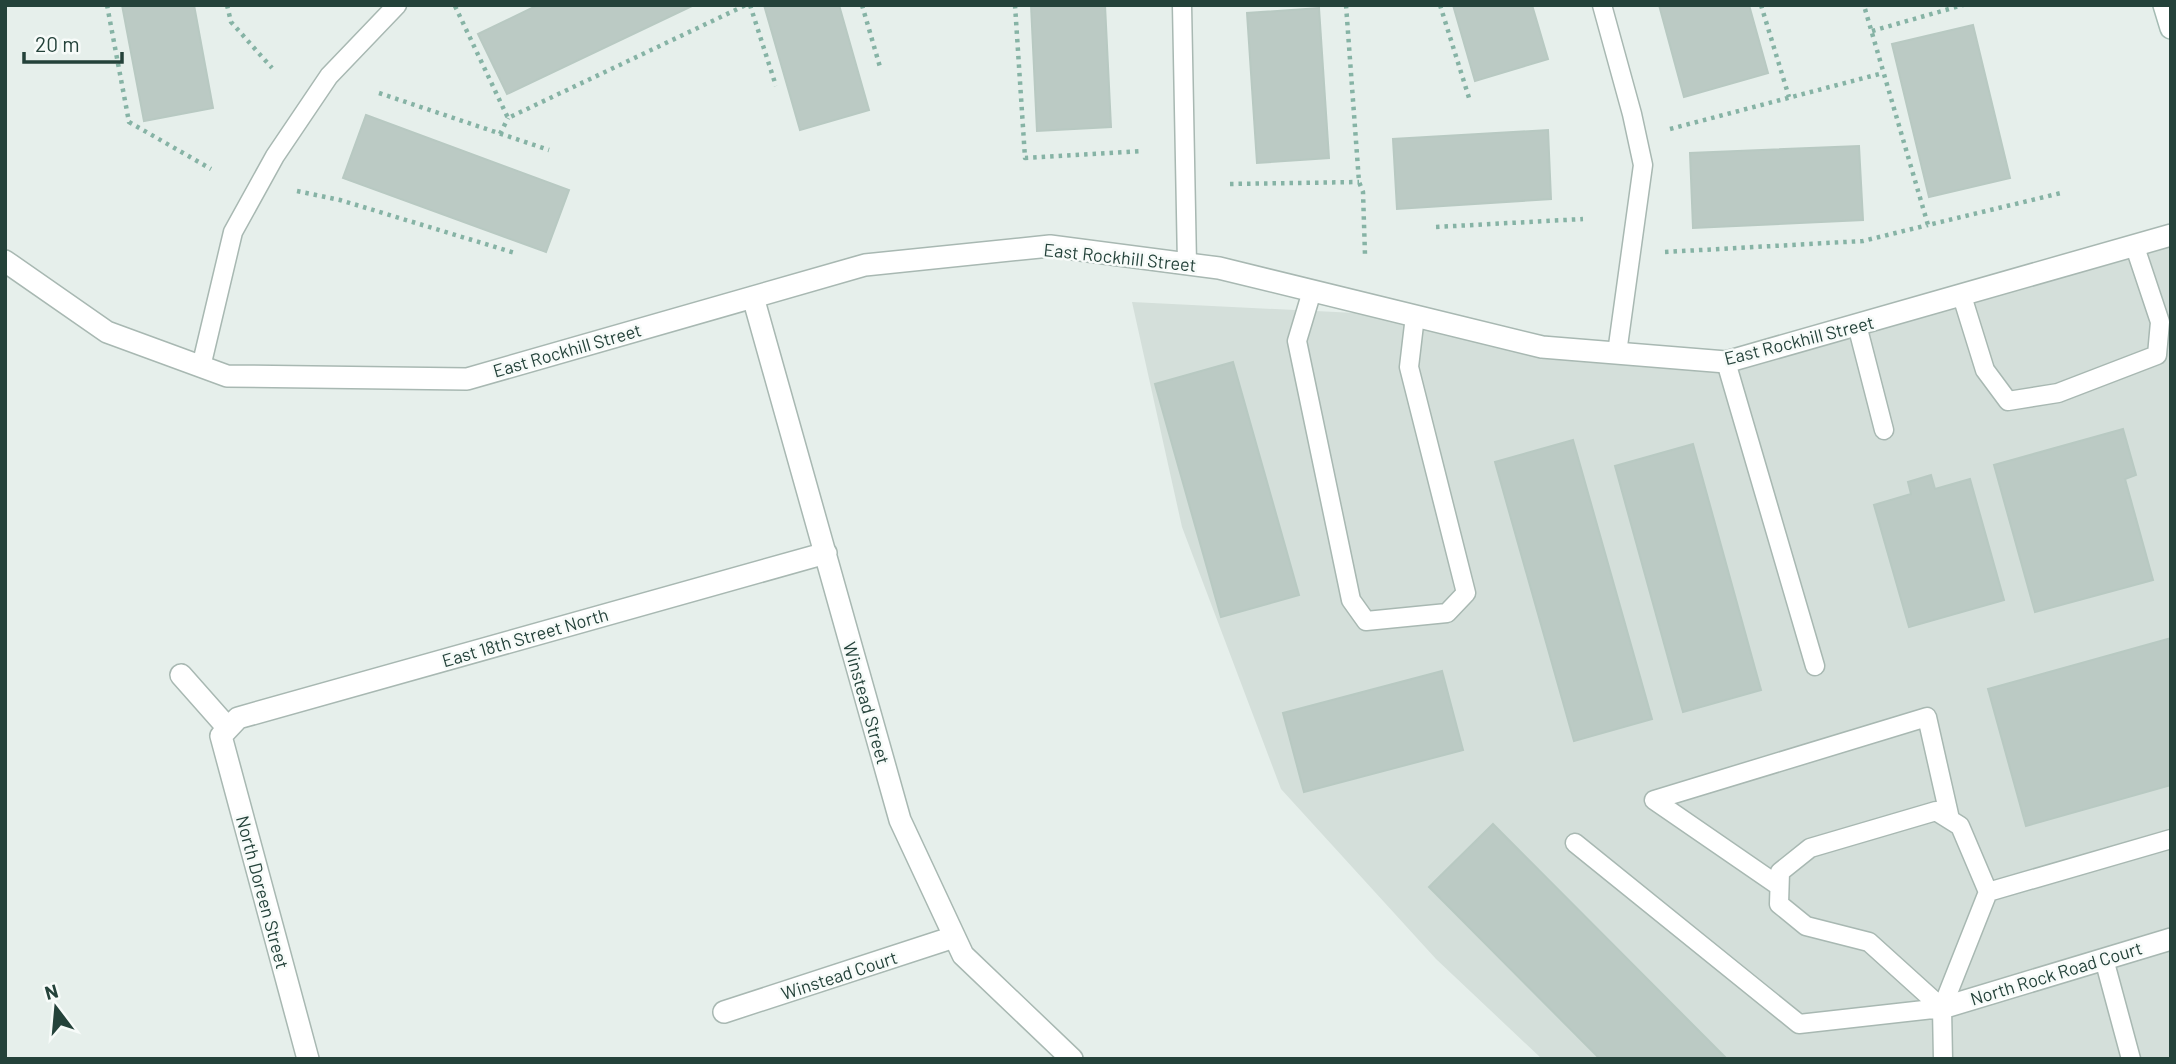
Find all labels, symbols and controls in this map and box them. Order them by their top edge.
scale bar [24,21,122,65]
text: 20 m [35,31,80,56]
street label: East Rockhill Street [1043,238,1197,276]
street label: East Rockhill Street [1722,311,1876,369]
street label: East Rockhill Street [490,318,644,382]
street label: East 18th Street North [439,603,611,671]
street label: Winstead Street [839,639,895,767]
street label: North Doreen Street [232,813,294,971]
street label: North Rock Road Court [1967,936,2145,1010]
street label: Winstead Court [778,946,900,1004]
north arrow [21,973,91,1043]
text: N [42,978,60,1004]

